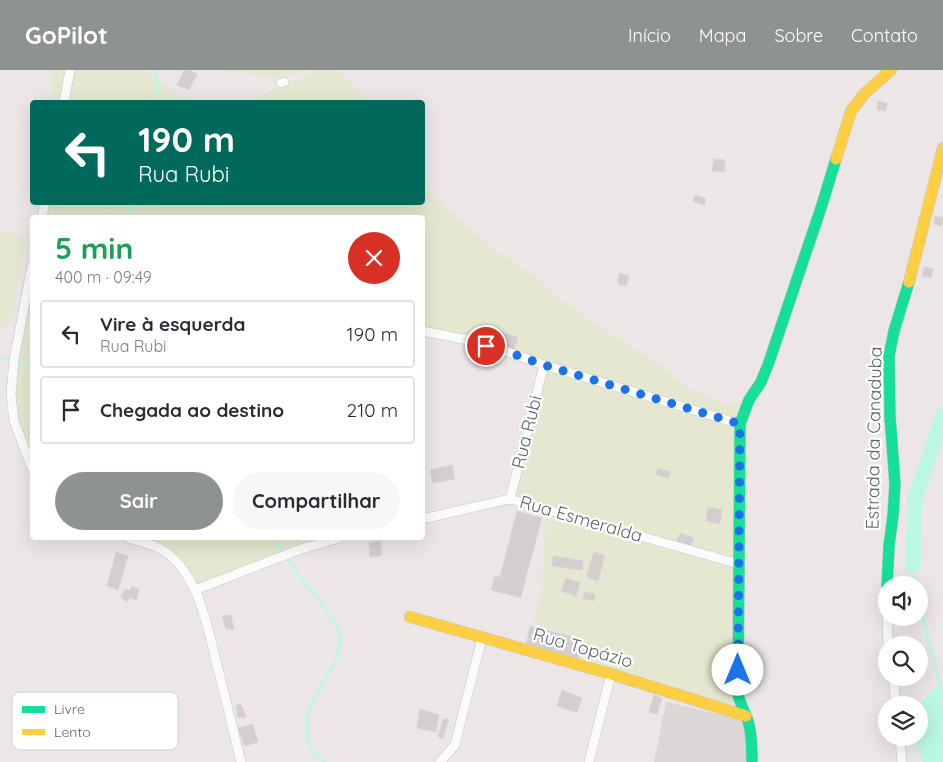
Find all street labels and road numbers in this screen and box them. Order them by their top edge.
street label: Estrada da Canaduba [860,346,887,530]
street label: Rua Rubi [506,393,547,471]
street label: Rua Esmeralda [517,490,645,547]
street label: Rua Topázio [531,622,636,673]

